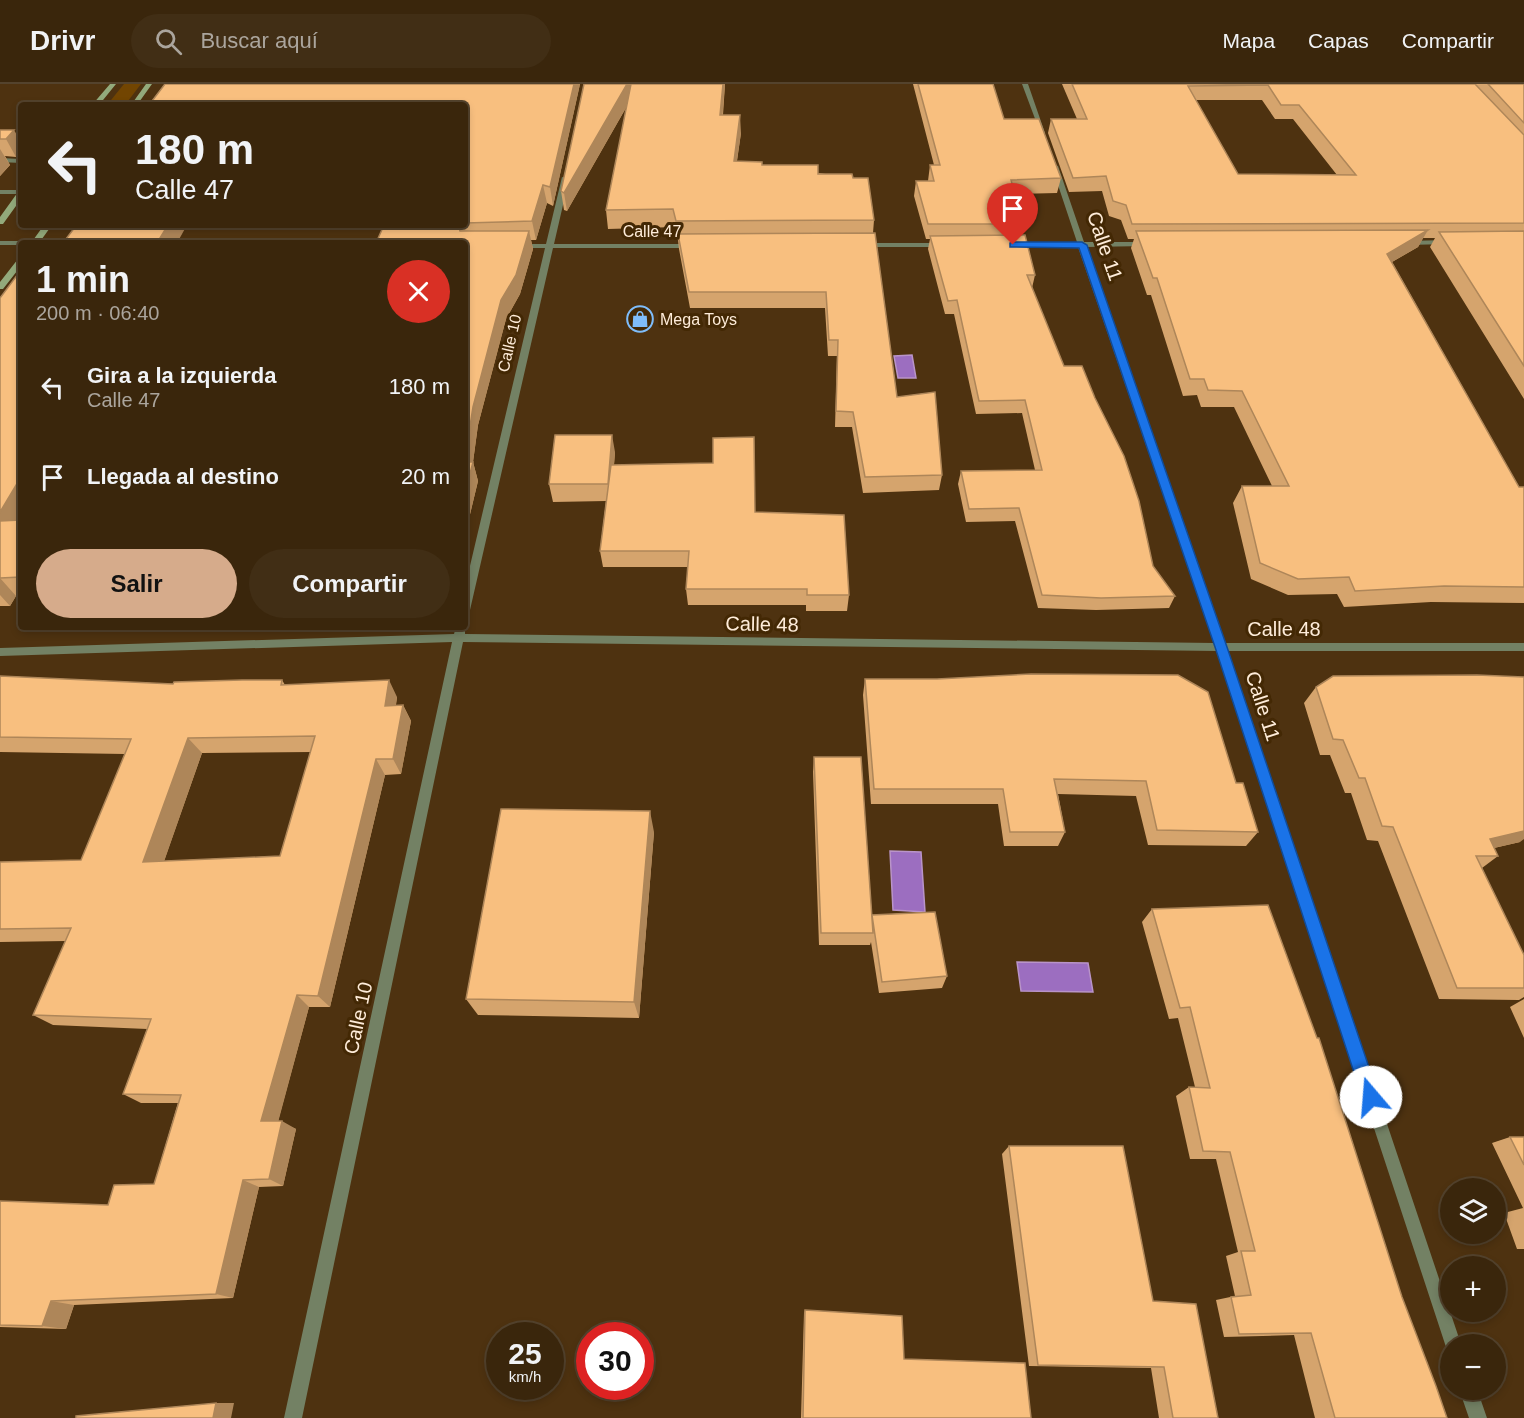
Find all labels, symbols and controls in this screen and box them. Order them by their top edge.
search box [131,14,551,68]
text: Drivr [30,25,95,56]
icon: search [152,25,185,58]
text: Buscar aquí [200,28,318,53]
text: Mapa [1223,29,1275,52]
text: Capas [1308,29,1369,52]
text: Compartir [1402,29,1494,52]
icon: left [36,126,114,204]
text: 180 m [135,126,254,173]
text: Calle 47 [135,175,234,205]
pin [987,183,1038,245]
icon: arrive [996,192,1029,225]
street label: Calle 11 [1083,208,1127,284]
street label: Calle 47 [623,223,681,240]
text: 1 min [36,259,130,300]
button: close [387,260,450,323]
text: 200 m · 06:40 [36,302,159,324]
shop icon: Mega Toys [625,304,655,334]
place label: Mega Toys [660,311,737,328]
street label: Calle 10 [495,313,524,374]
text: Gira a la izquierda [87,363,277,388]
icon: left [36,371,69,404]
text: 180 m [389,374,450,399]
text: Calle 47 [87,389,160,411]
icon: arrive [36,461,69,494]
text: Llegada al destino [87,464,279,489]
text: 20 m [401,464,450,489]
button: Salir [36,549,237,618]
button: Compartir [249,549,450,618]
street label: Calle 48 [725,612,799,636]
street label: Calle 48 [1247,618,1321,640]
street label: Calle 11 [1241,668,1285,744]
street label: Calle 10 [340,980,376,1056]
position arrow [1339,1065,1403,1129]
map controls [1440,1178,1506,1400]
button: layers [1440,1178,1506,1244]
button: + [1440,1256,1506,1322]
speed limit sign: 30 [576,1322,654,1400]
button: − [1440,1334,1506,1400]
text: 25 [508,1337,542,1370]
text: km/h [509,1368,541,1385]

